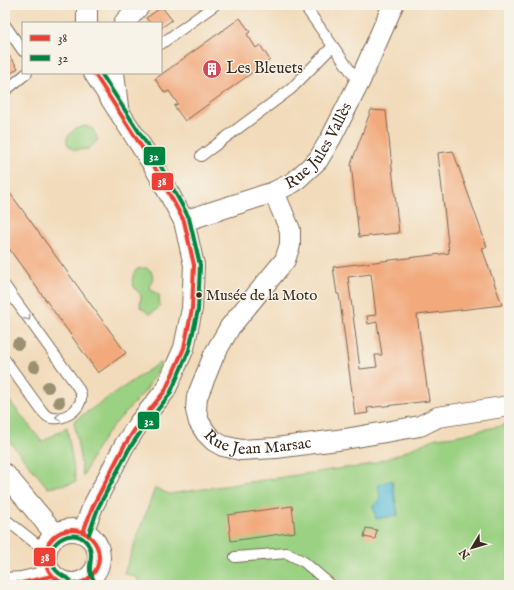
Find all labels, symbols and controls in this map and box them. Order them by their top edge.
legend [22,22,162,74]
text: 38 [58,31,67,46]
text: 32 [58,51,68,66]
building icon: Les Bleuets [201,58,223,80]
place label: Les Bleuets [226,59,303,79]
street label: Rue Jules Vallès [282,99,357,195]
line badge: 32 [143,146,166,166]
text: 32 [149,150,159,164]
line badge: 38 [151,172,174,191]
text: 38 [158,175,166,189]
place label: Musée de la Moto [206,286,317,305]
marker: Musée de la Moto [194,290,204,300]
one-way arrow [23,313,30,320]
line badge: 32 [137,411,160,430]
one-way arrow [54,412,61,421]
text: 32 [144,415,154,429]
street label: Rue Jean Marsac [199,426,313,460]
north arrow [452,528,492,568]
text: N [456,545,474,562]
line badge: 38 [33,547,56,567]
text: 38 [41,551,49,565]

